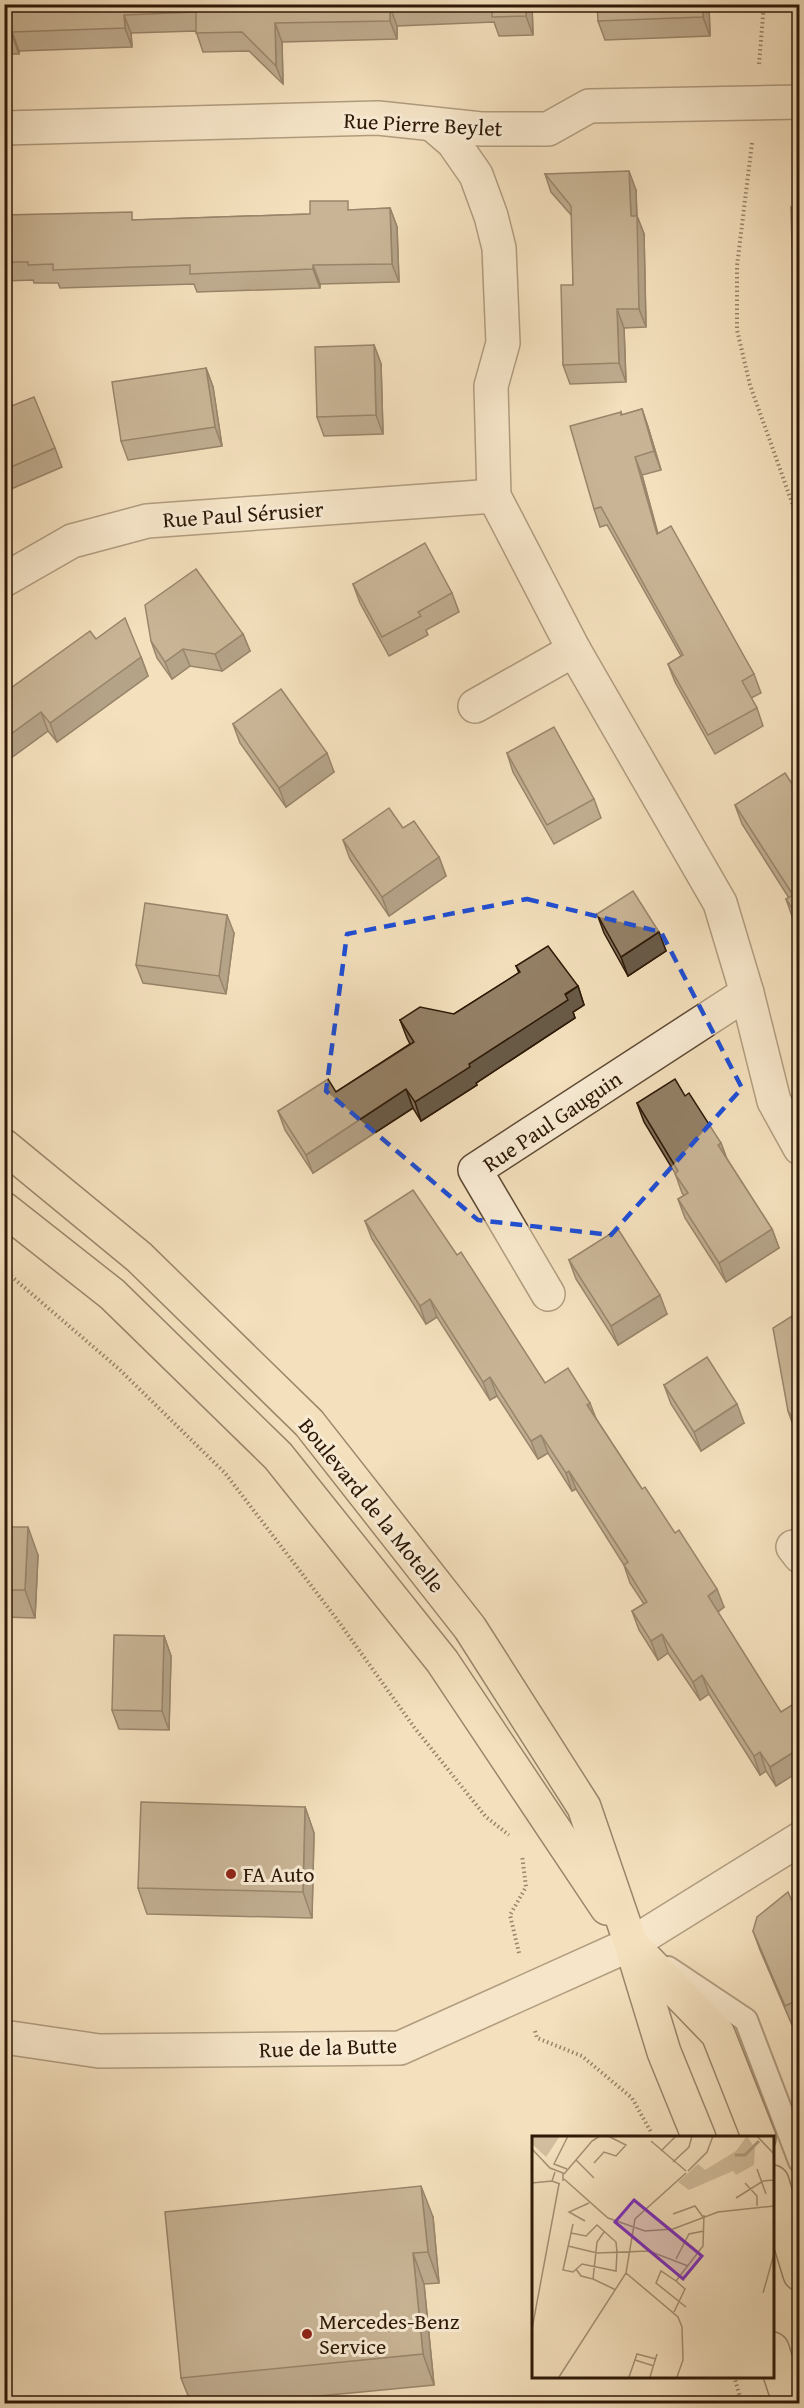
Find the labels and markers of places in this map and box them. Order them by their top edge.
place label: FA Auto [243,1858,315,1890]
marker: FA Auto [224,1867,238,1881]
place label: Mercedes-Benz Service [319,2305,460,2362]
marker: Mercedes-Benz Service [300,2327,314,2341]

